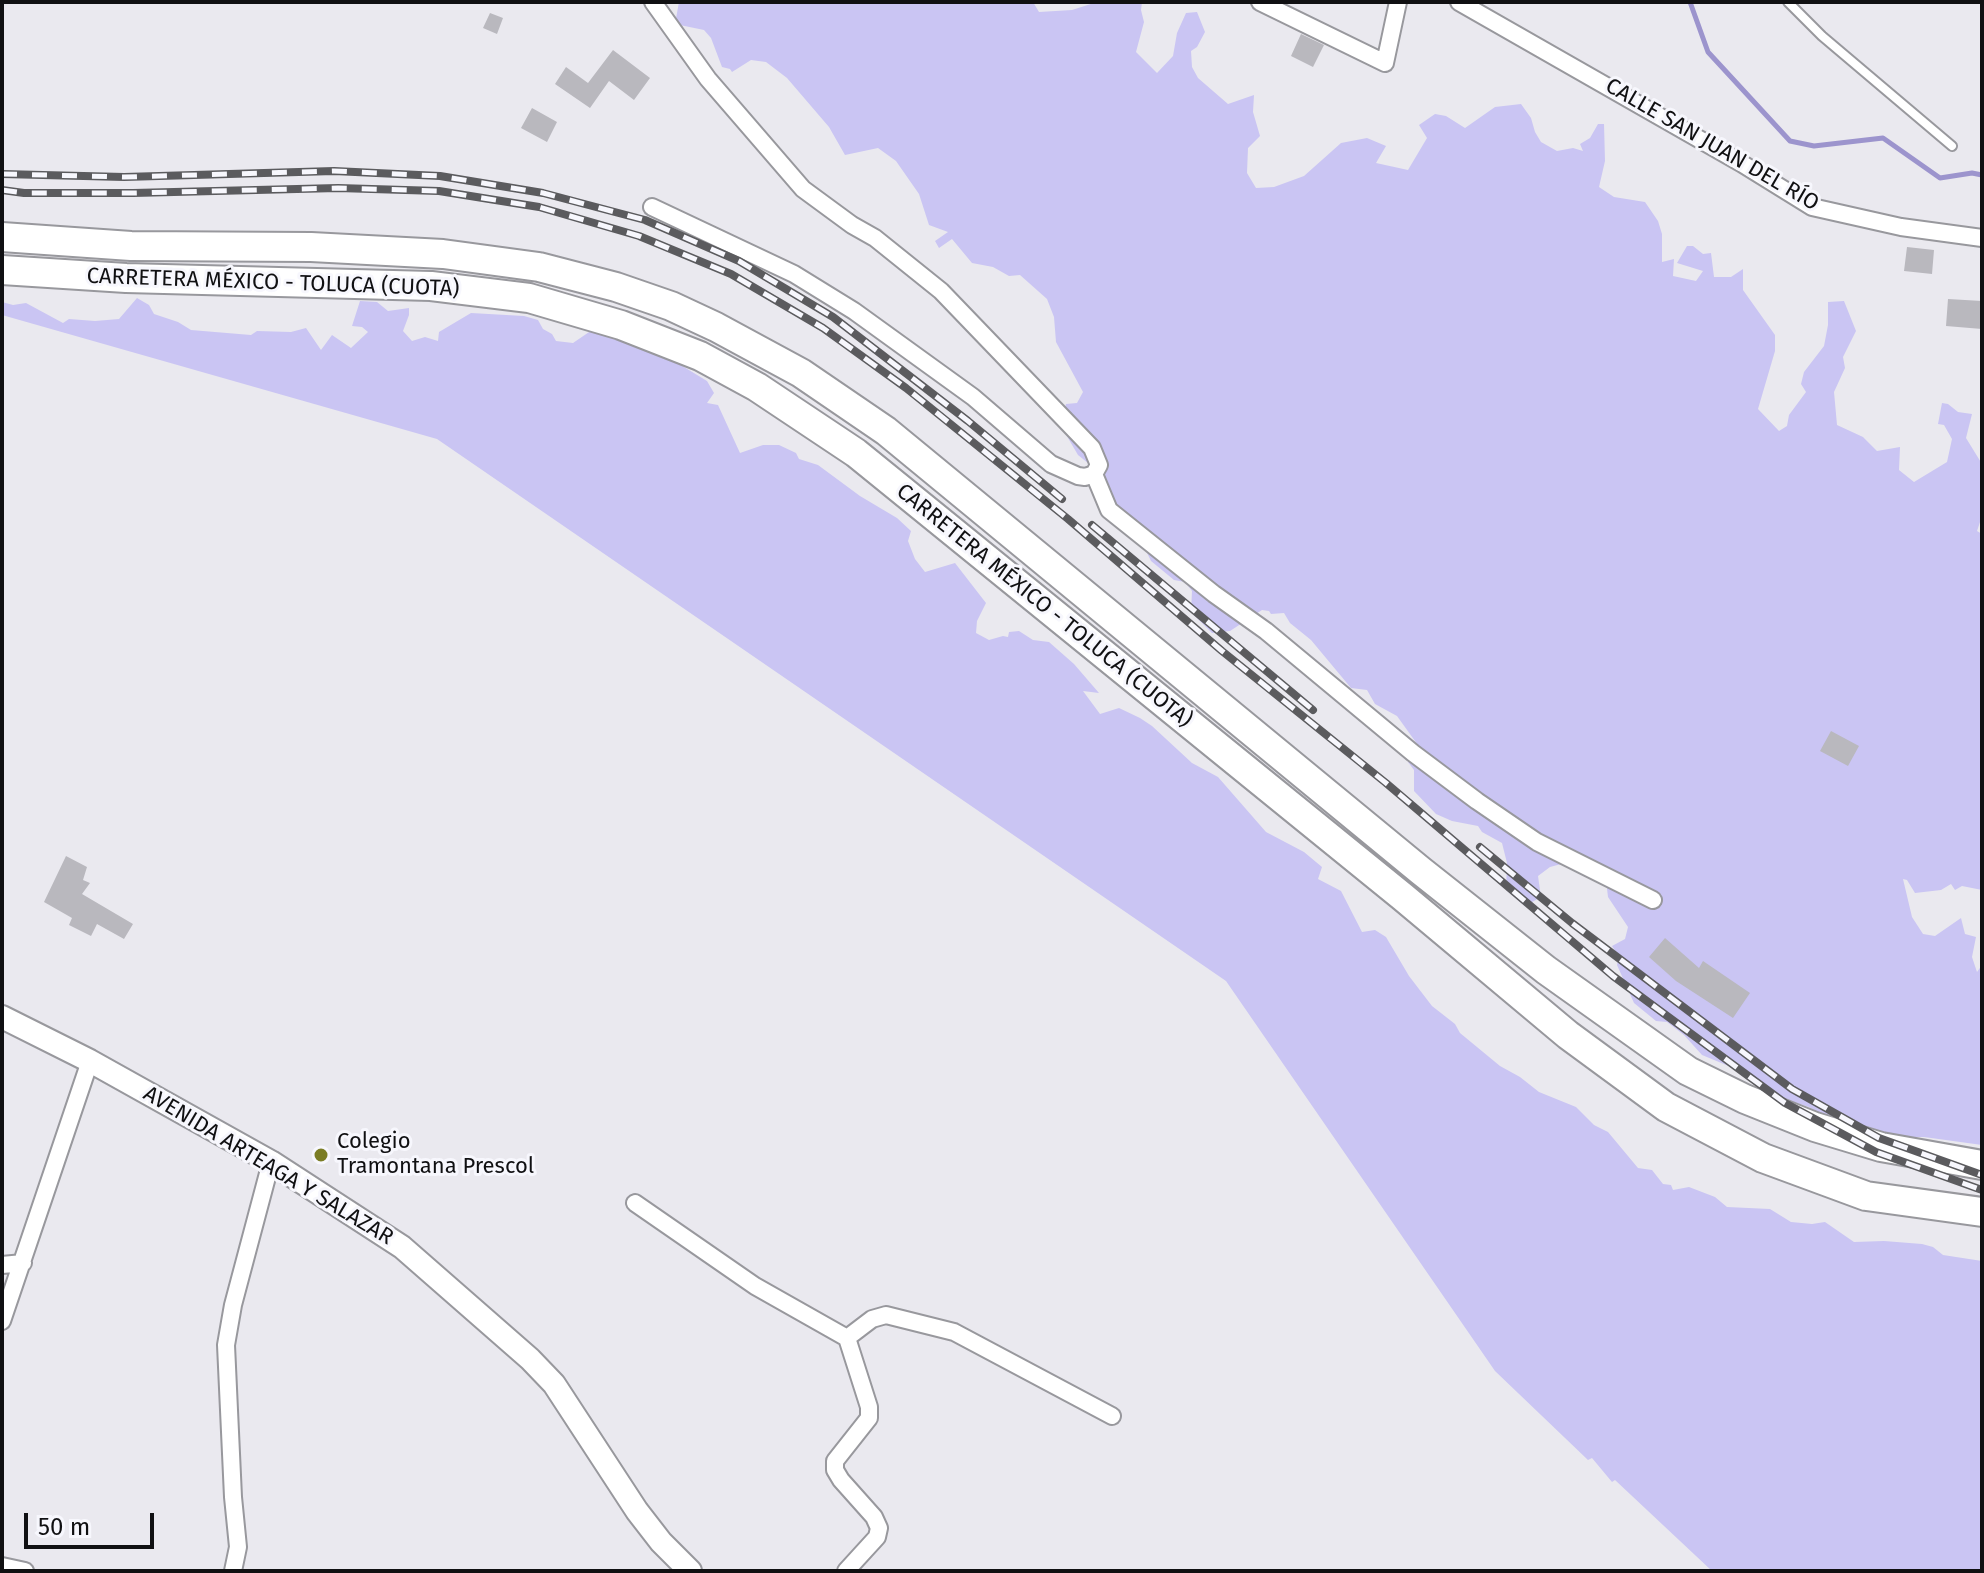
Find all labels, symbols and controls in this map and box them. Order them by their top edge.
street label: CALLE SAN JUAN DEL RÍO [1601,73,1823,217]
street label: CARRETERA MÉXICO - TOLUCA (CUOTA) [86,263,460,303]
street label: CARRETERA MÉXICO - TOLUCA (CUOTA) [891,478,1197,734]
street label: AVENIDA ARTEAGA Y SALAZAR [138,1081,398,1251]
place label: Colegio Tramontana Prescol [337,1129,534,1180]
marker: Colegio Tramontana Prescol [312,1146,330,1164]
scale bar [28,1497,158,1547]
text: 50 m [38,1513,90,1541]

